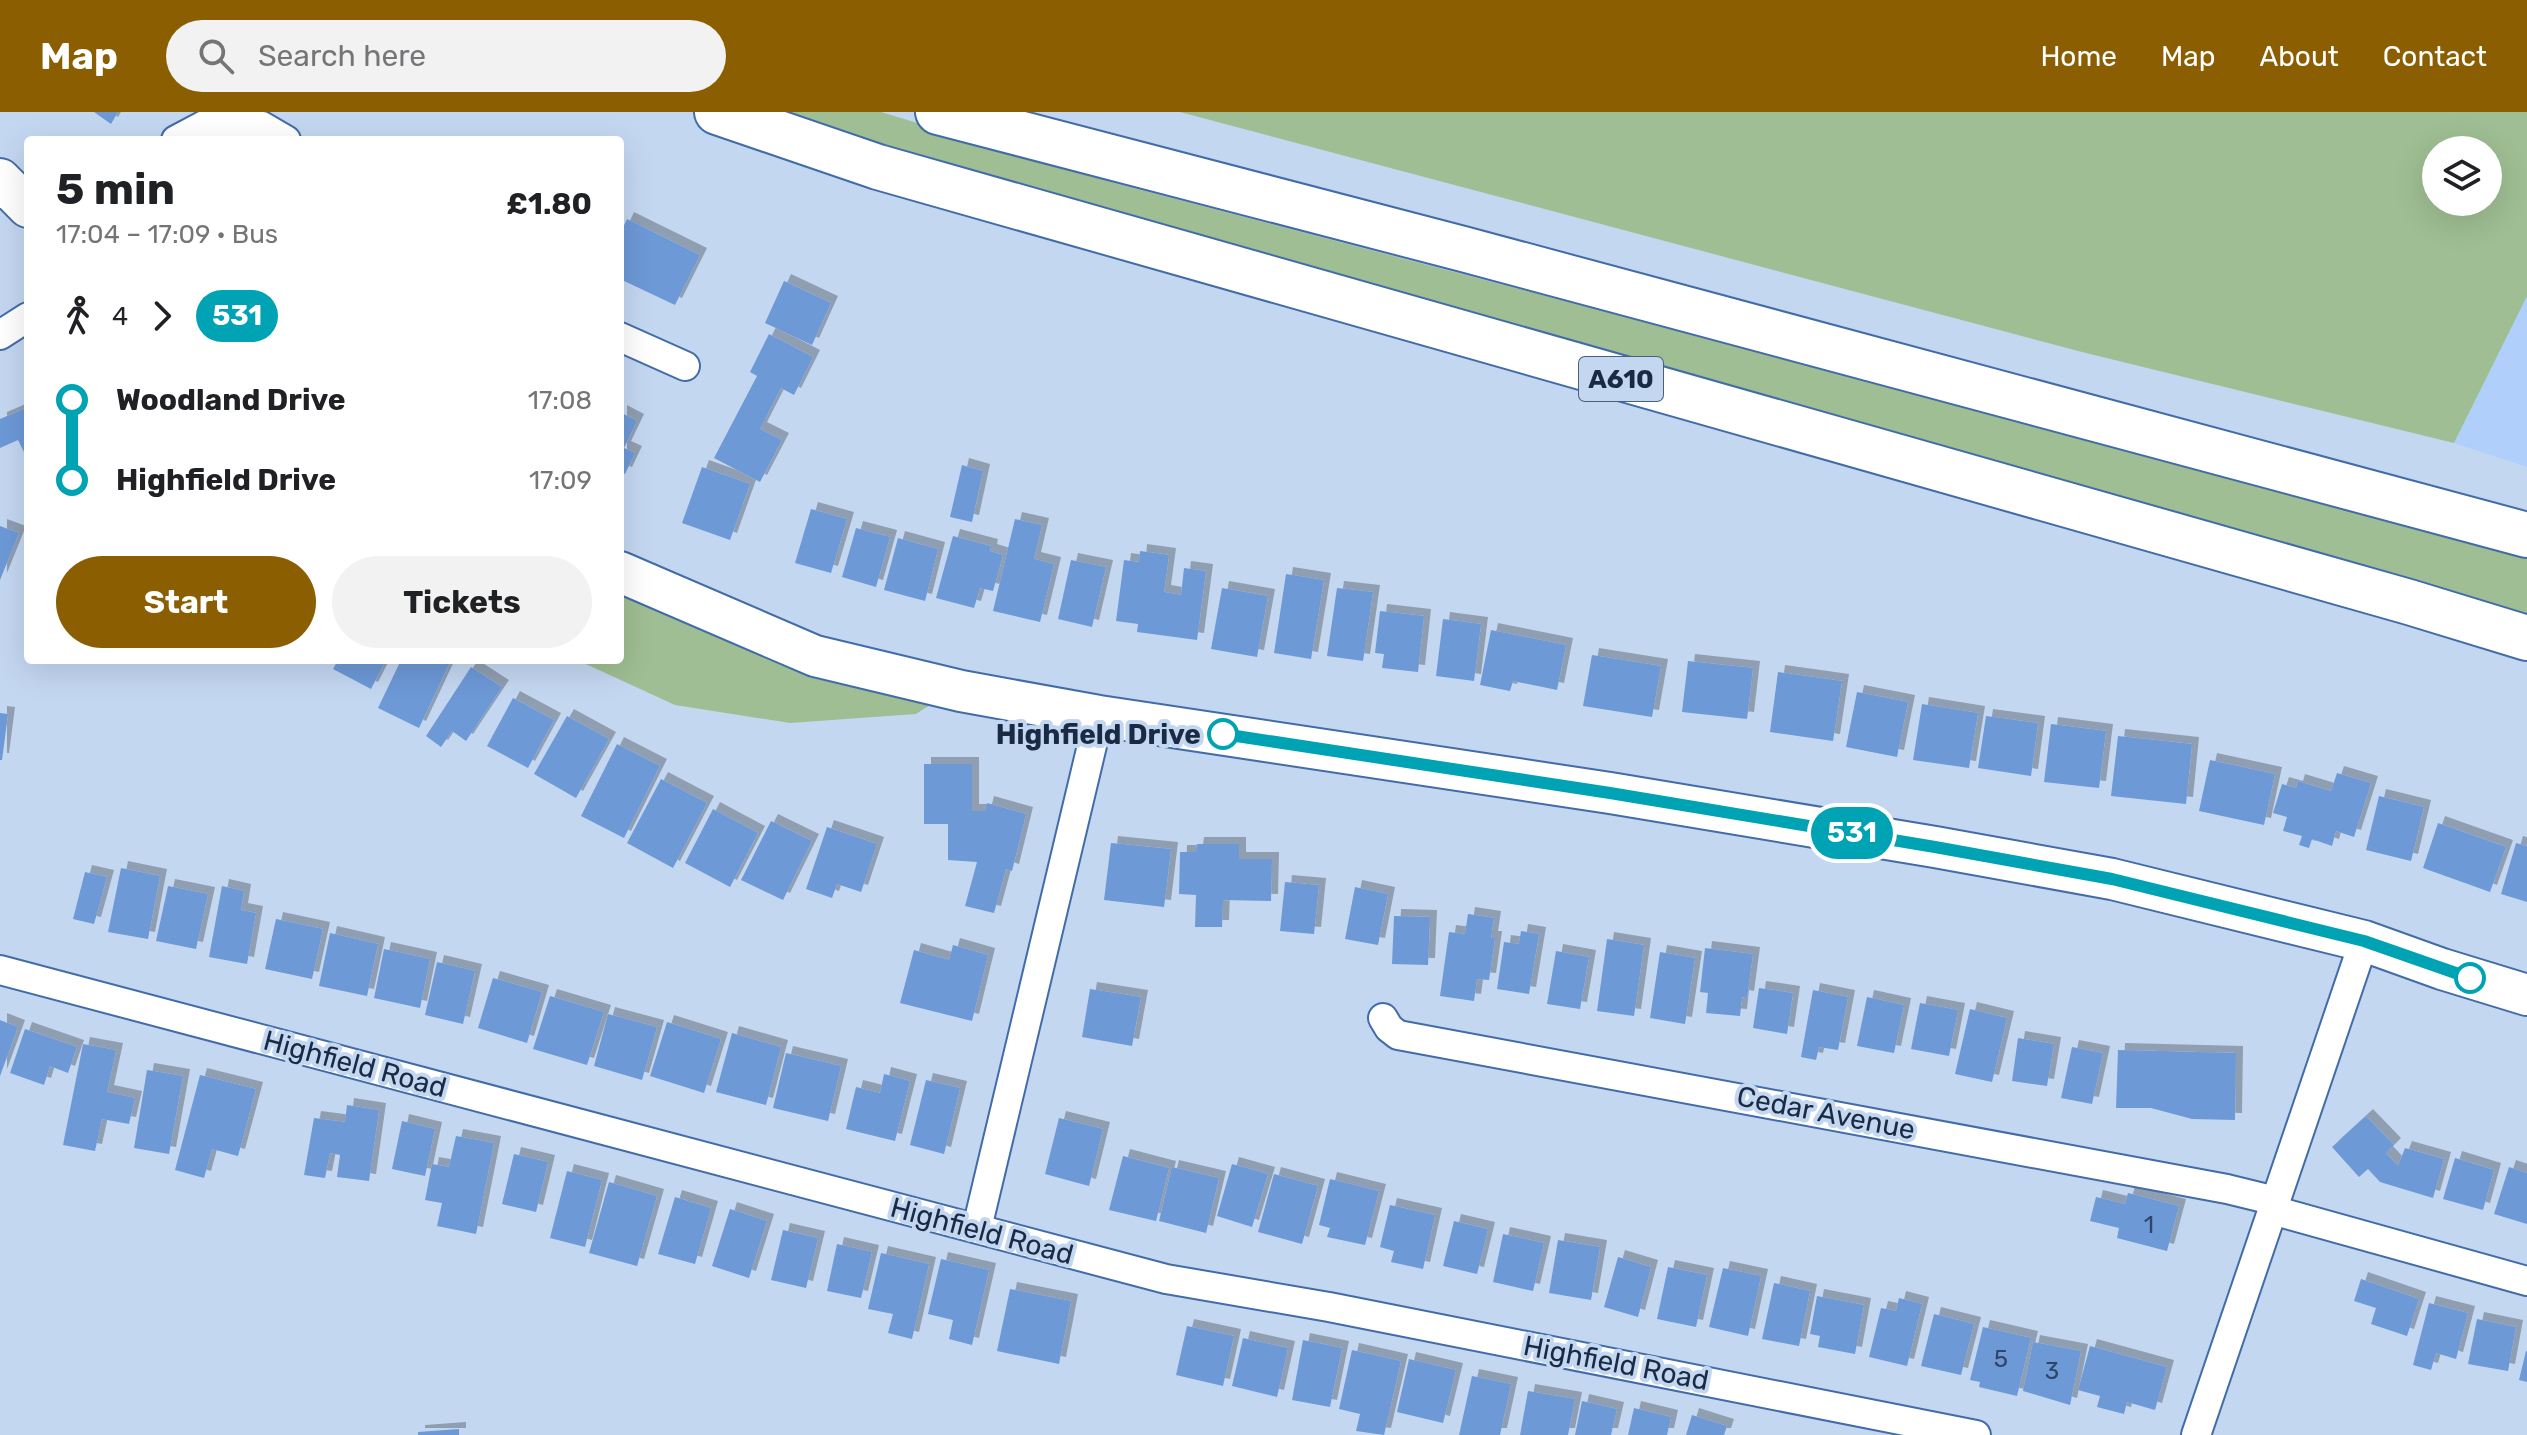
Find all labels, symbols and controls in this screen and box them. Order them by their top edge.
search box [166,20,726,92]
text: Map [40,33,118,79]
icon: search [194,34,238,78]
text: Search here [258,38,426,74]
text: Home [2040,40,2117,73]
text: Map [2161,40,2215,73]
text: About [2259,40,2339,73]
text: Contact [2383,40,2487,73]
map controls [2422,136,2502,216]
button: layers [2422,136,2502,216]
text: 5 min [56,163,175,215]
text: £1.80 [506,186,592,222]
text: 17:04 – 17:09 · Bus [56,219,278,250]
icon: walk [56,294,100,338]
icon: forward [140,294,184,338]
text: 531 [212,299,262,332]
text: 4 [112,301,128,332]
road number: A610 [1579,357,1663,401]
text: Woodland Drive [116,382,346,418]
text: 17:08 [528,385,592,416]
text: Highfield Drive [116,462,336,498]
text: 17:09 [529,465,592,496]
button: Start [56,556,316,648]
button: Tickets [332,556,592,648]
place label: Highfield Drive [996,718,1201,751]
marker: Highfield Drive [1208,719,1238,749]
line badge: 531 [1806,807,1898,859]
text: 531 [1827,816,1877,849]
unlabelled marker [2455,963,2485,993]
street label: Highfield Road [260,1024,450,1104]
street label: Cedar Avenue [1734,1080,1918,1146]
street label: Highfield Road [887,1191,1077,1271]
house number: 1 [2144,1211,2154,1239]
street label: Highfield Road [1521,1329,1711,1397]
house number: 5 [1994,1345,2008,1373]
house number: 3 [2045,1357,2059,1385]

